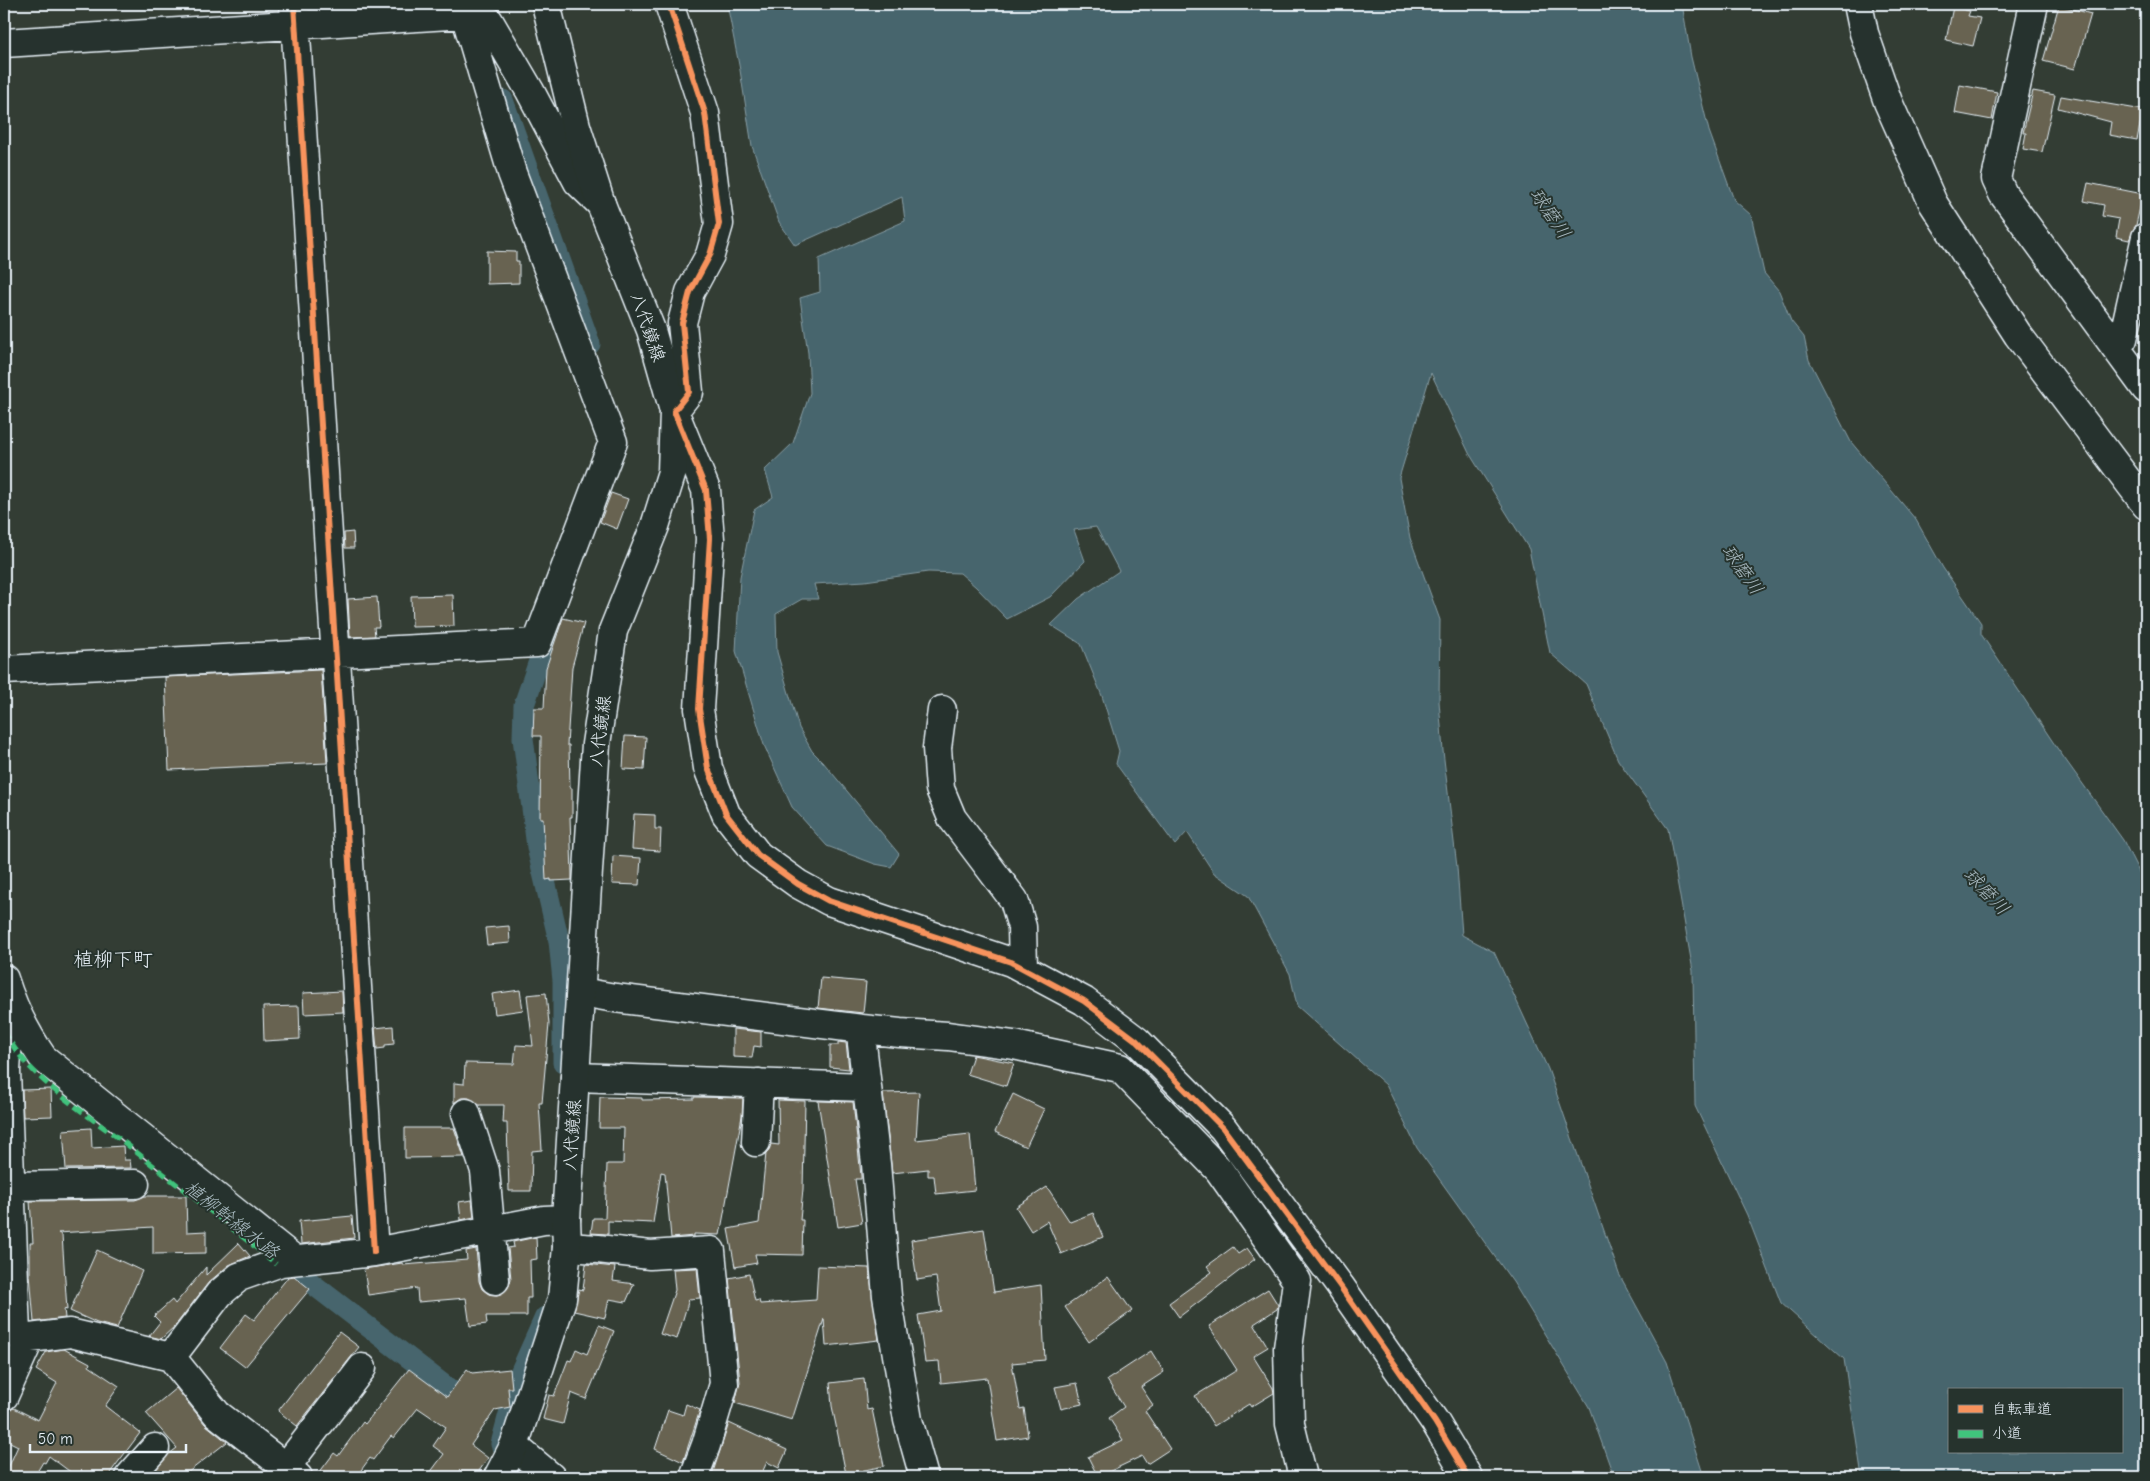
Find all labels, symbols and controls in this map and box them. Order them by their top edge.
water label: 球磨川 [1525,184,1575,243]
street label: 八代鏡線 [626,290,669,365]
water label: 球磨川 [1717,540,1768,599]
street label: 八代鏡線 [586,694,615,768]
water label: 球磨川 [1959,864,2014,920]
district label: 植柳下町 [73,948,153,971]
street label: 八代鏡線 [560,1098,585,1172]
water label: 植柳幹線水路 [180,1176,284,1264]
legend [1948,1388,2122,1454]
text: 自転車道 [1992,1400,2052,1418]
scale bar [30,1421,186,1453]
text: 小道 [1992,1424,2022,1442]
text: 50 m [38,1430,73,1448]

